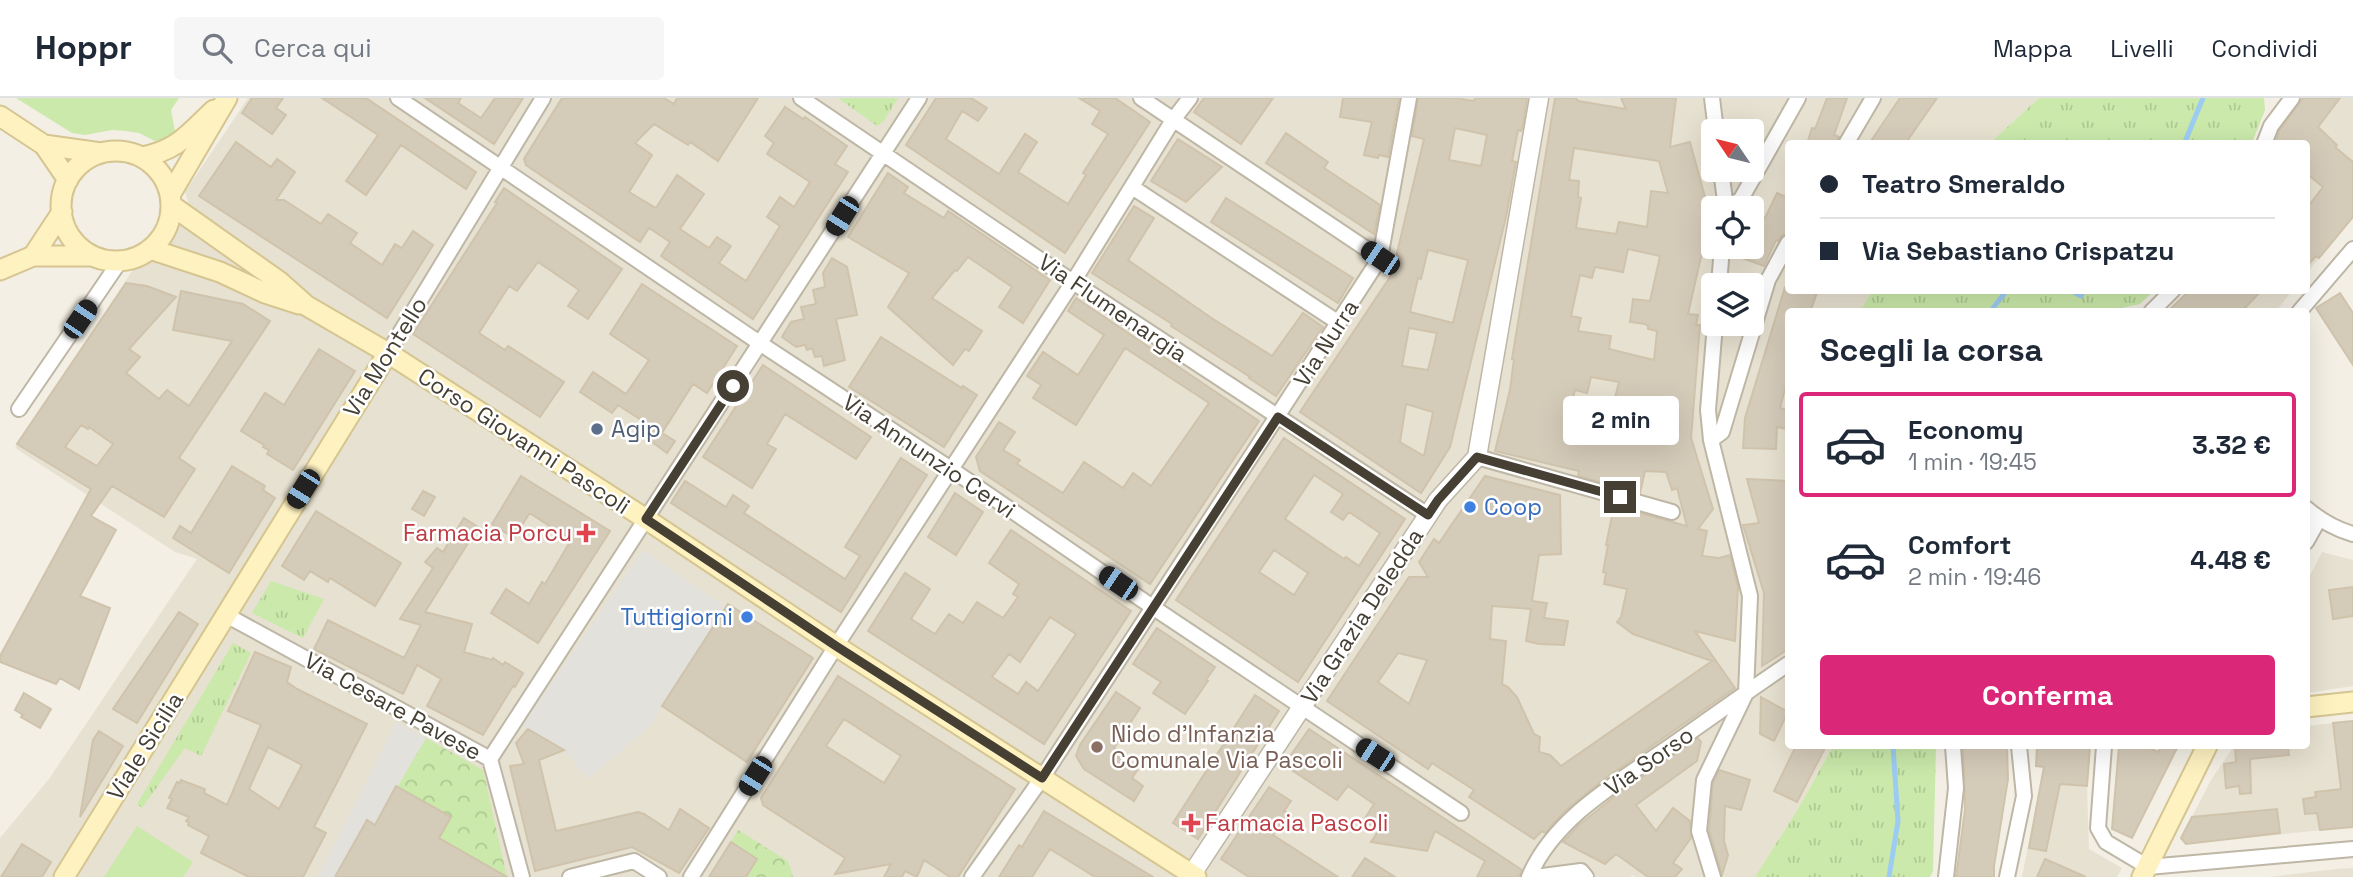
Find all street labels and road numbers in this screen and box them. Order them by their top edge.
street label: Via Flumenargia [1033,247,1193,369]
street label: Via Montello [336,291,434,423]
street label: Via Nurra [1287,294,1365,392]
street label: Corso Giovanni Pascoli [412,361,636,521]
street label: Via Annunzio Cervi [837,387,1021,525]
street label: Via Grazia Deledda [1294,523,1430,709]
street label: Via Cesare Pavese [299,645,487,767]
street label: Viale Sicilia [100,686,190,806]
street label: Via Sorso [1599,719,1699,803]

